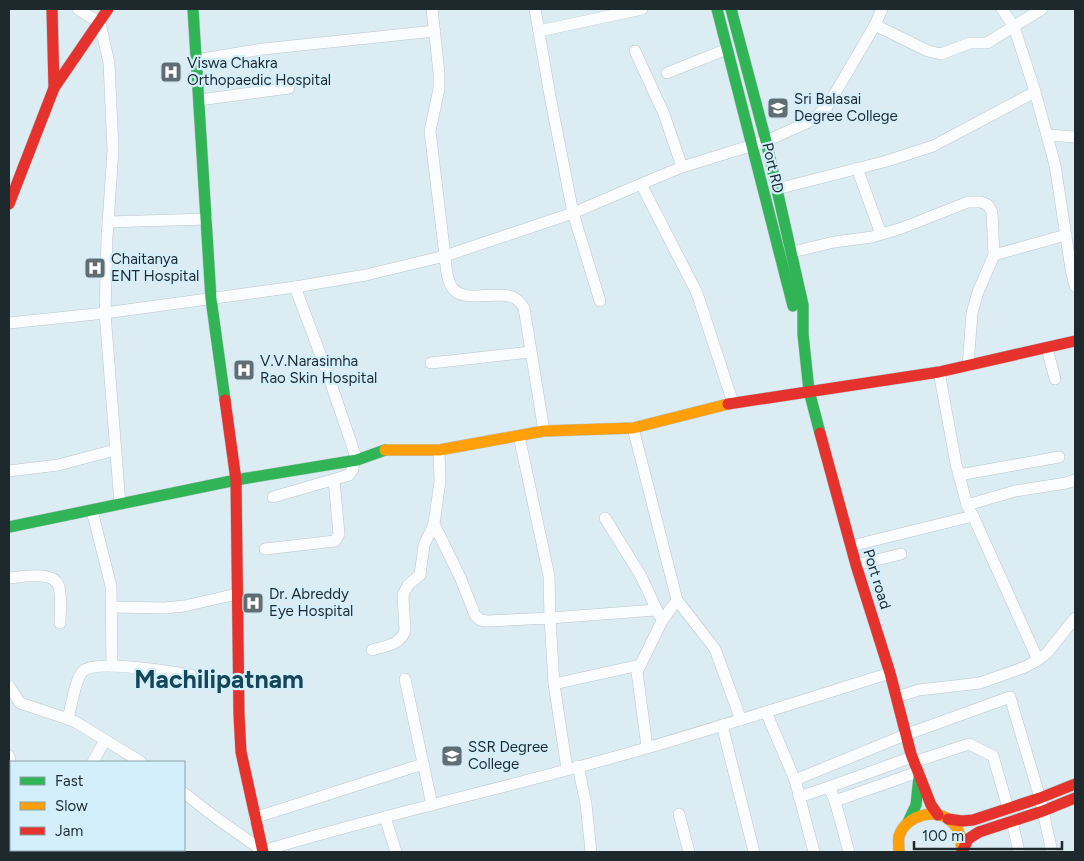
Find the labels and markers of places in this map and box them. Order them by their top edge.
place label: Viswa Chakra Orthopaedic Hospital [187,54,331,89]
hospital icon: Viswa Chakra Orthopaedic Hospital [159,60,183,84]
place label: Sri Balasai Degree College [794,90,898,125]
school or university icon: Sri Balasai Degree College [766,96,790,120]
place label: Chaitanya ENT Hospital [111,250,199,285]
hospital icon: Chaitanya ENT Hospital [83,256,107,280]
place label: V.V.Narasimha Rao Skin Hospital [260,352,377,387]
hospital icon: V.V.Narasimha Rao Skin Hospital [232,358,256,382]
place label: Dr. Abreddy Eye Hospital [269,585,353,620]
hospital icon: Dr. Abreddy Eye Hospital [241,591,265,615]
place label: SSR Degree College [468,738,548,773]
school or university icon: SSR Degree College [440,744,464,768]

